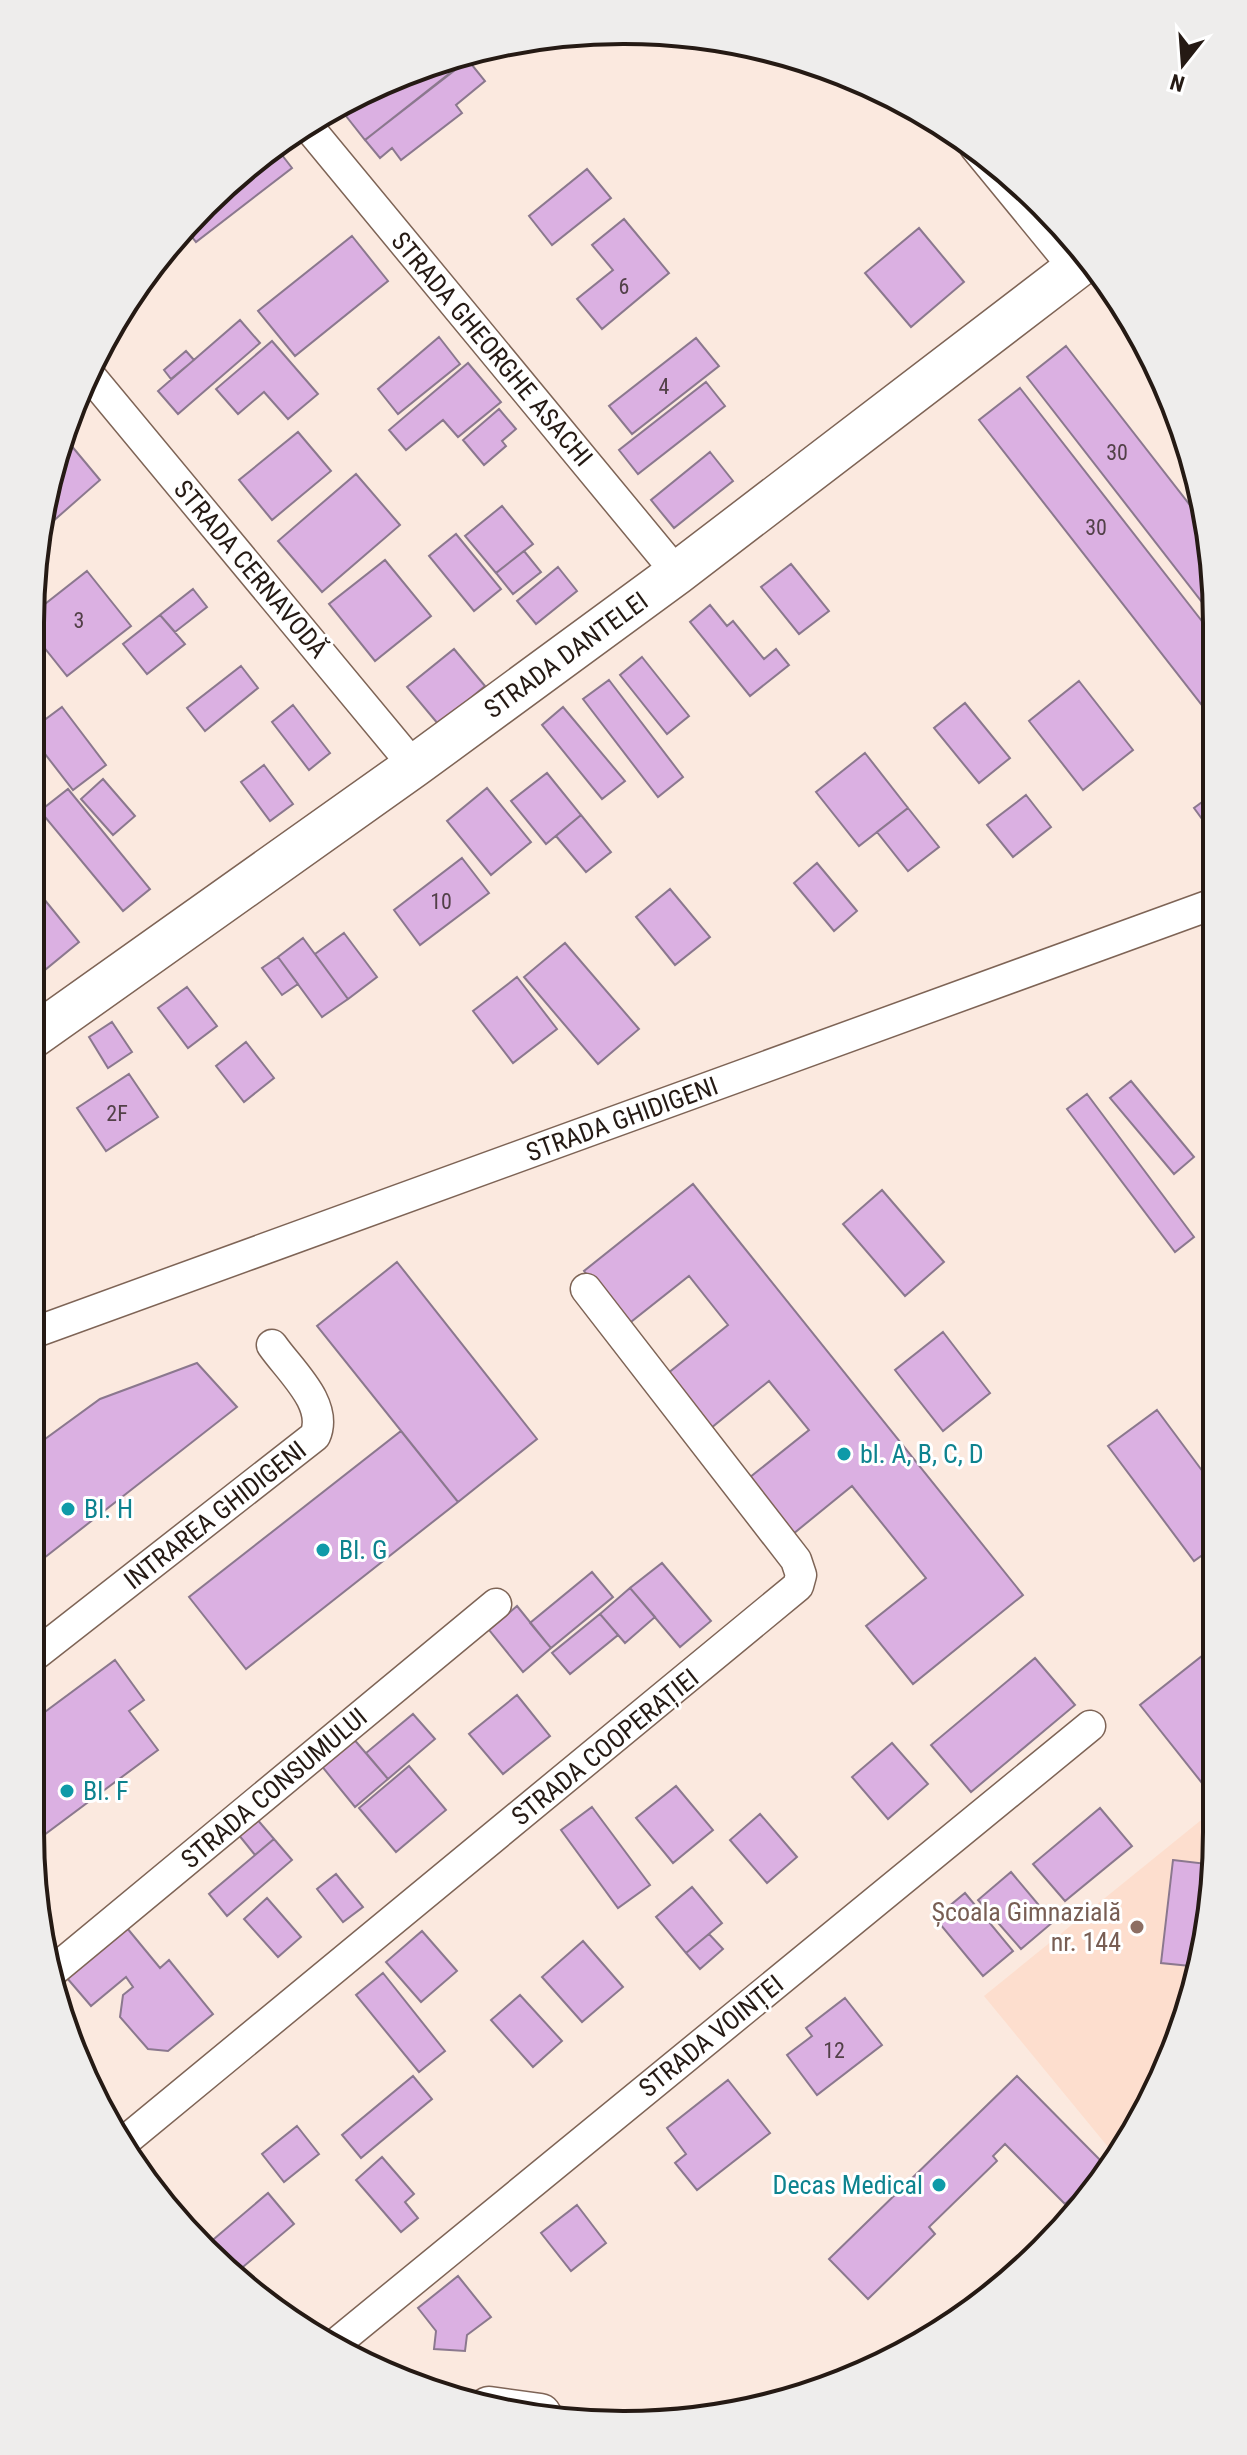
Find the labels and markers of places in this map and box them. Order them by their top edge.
place label: bl. A, B, C, D [860,1439,984,1469]
marker: bl. A, B, C, D [835,1445,853,1463]
place label: Bl. H [84,1494,133,1524]
marker: Bl. H [59,1500,77,1518]
place label: Bl. G [339,1535,387,1565]
marker: Bl. G [314,1541,332,1559]
place label: Bl. F [83,1776,129,1806]
marker: Bl. F [58,1782,76,1800]
place label: Școala Gimnazială nr. 144 [931,1897,1121,1957]
marker: Școala Gimnazială nr. 144 [1128,1918,1146,1936]
place label: Decas Medical [773,2170,923,2200]
marker: Decas Medical [930,2176,948,2194]

